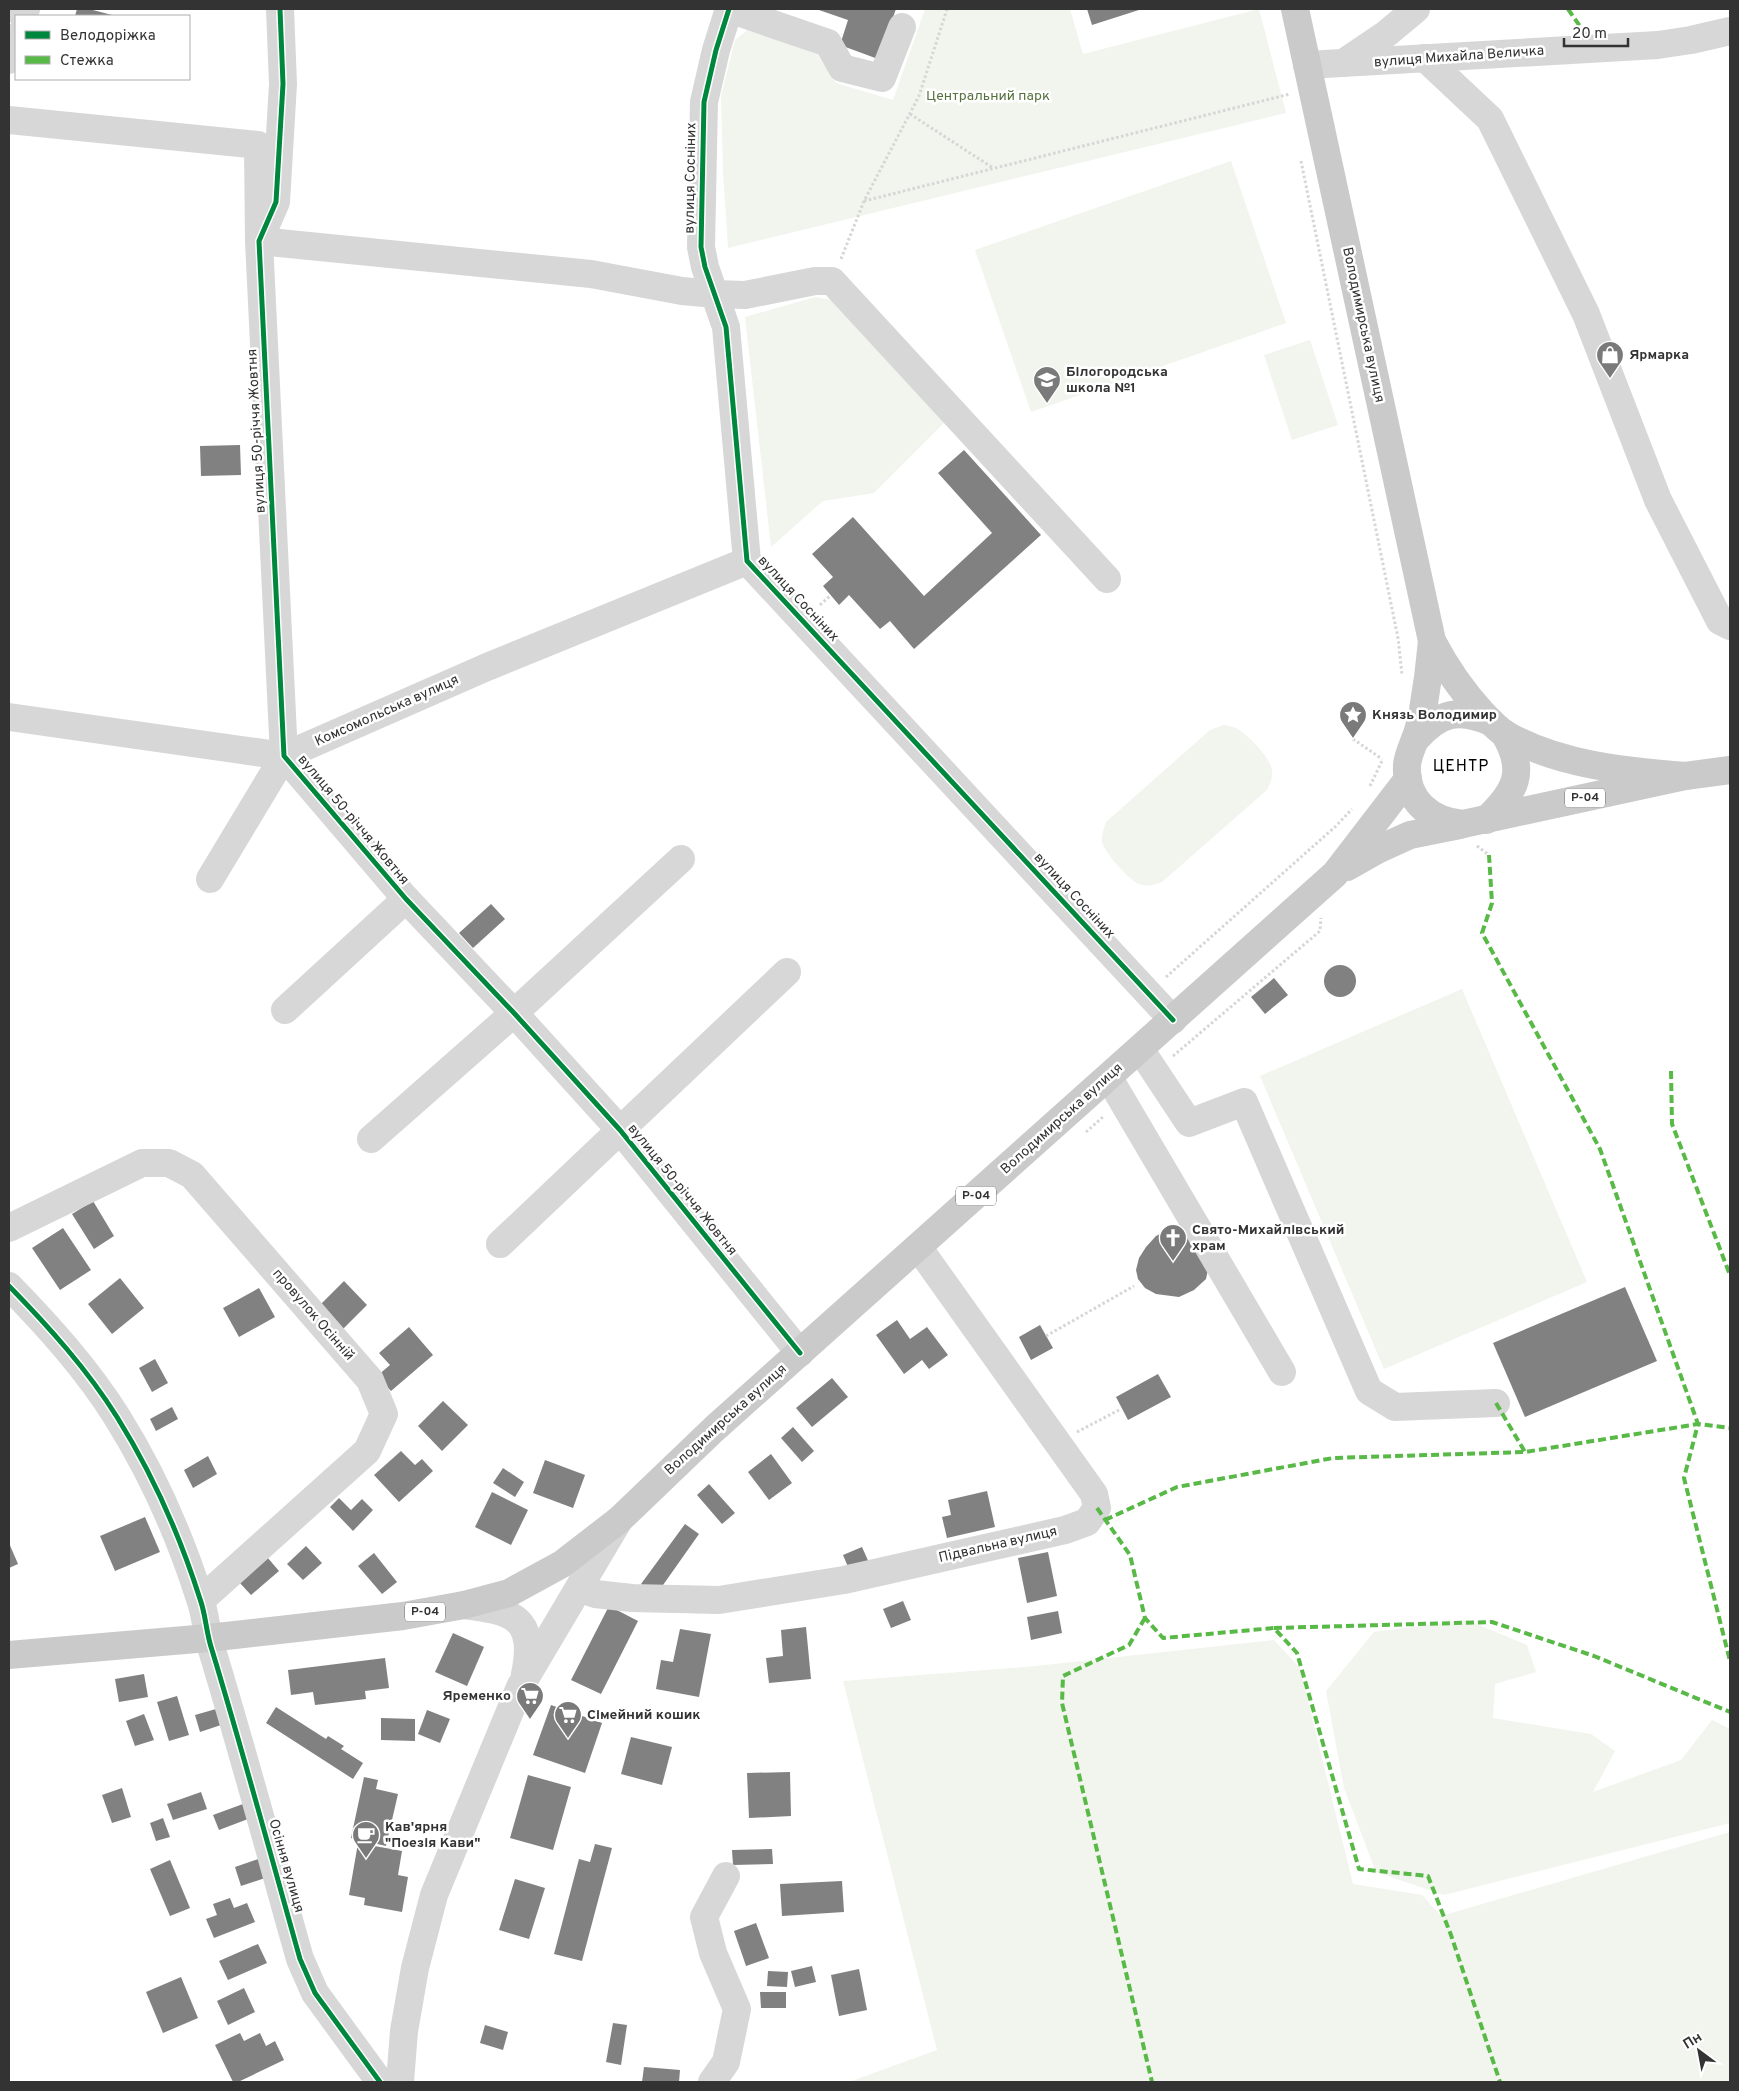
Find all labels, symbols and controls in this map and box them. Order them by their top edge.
legend [15,15,190,80]
scale bar [1564,15,1628,47]
text: 20 m [1572,25,1607,44]
text: Велодоріжка [60,27,156,46]
street label: вулиця Михайла Величка [1373,43,1545,71]
text: Стежка [60,52,114,71]
park label: Центральний парк [926,88,1050,105]
street label: вулиця Сосніних [682,122,700,234]
street label: Володимирська вулиця [1338,246,1388,404]
shop icon: Ярмарка [1595,340,1625,379]
place label: Ярмарка [1629,347,1689,364]
street label: вулиця 50-річчя Жовтня [244,348,270,514]
place label: Білогородська школа №1 [1066,364,1168,397]
school or university icon: Білогородська школа №1 [1032,365,1062,404]
street label: вулиця Сосніних [754,552,842,646]
street label: Комсомольська вулиця [312,672,462,750]
place icon: Князь Володимир [1338,700,1368,739]
place label: Князь Володимир [1372,707,1497,724]
street label: вулиця 50-річчя Жовтня [294,751,412,889]
district label: ЦЕНТР [1433,757,1489,777]
road number: Р-04 [1565,788,1605,808]
street label: вулиця Сосніних [1030,849,1118,943]
street label: Володимирська вулиця [997,1060,1127,1178]
street label: вулиця 50-річчя Жовтня [624,1121,740,1259]
road number: Р-04 [956,1186,996,1206]
place label: Свято-Михайлівський храм [1192,1222,1344,1255]
church icon: Свято-Михайлівський храм [1158,1223,1188,1262]
street label: провулок Осінній [269,1266,357,1364]
street label: Володимирська вулиця [661,1361,791,1479]
street label: Підвальна вулиця [937,1523,1059,1567]
road number: Р-04 [405,1602,445,1621]
supermarket icon: Яременко [515,1681,545,1720]
place label: Яременко [442,1688,511,1705]
supermarket icon: Сімейний кошик [553,1700,583,1739]
place label: Сімейний кошик [587,1707,701,1724]
street label: Осіння вулиця [265,1817,307,1915]
place label: Кав'ярня "Поезія Кави" [385,1819,480,1852]
cafe icon: Кав'ярня "Поезія Кави" [351,1820,381,1859]
north arrow [1674,2026,1724,2076]
text: Пн [1680,2029,1705,2053]

